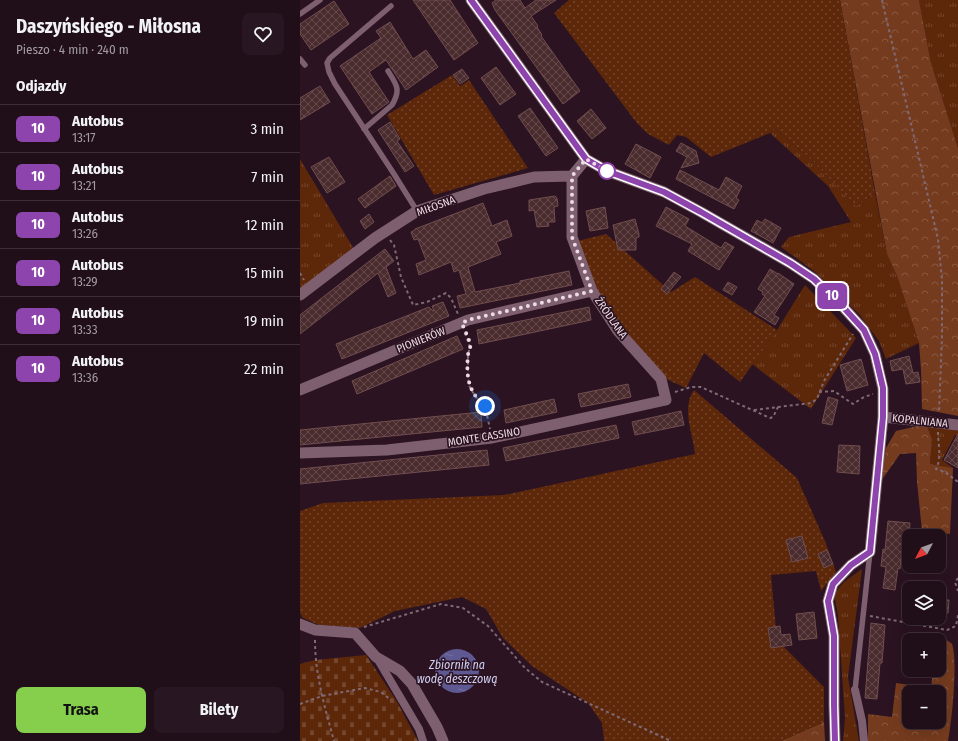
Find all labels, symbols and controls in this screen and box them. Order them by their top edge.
button: heart [242,13,284,55]
text: Daszyńskiego - Miłosna [16,15,201,38]
text: Pieszo · 4 min · 240 m [16,42,129,57]
text: Odjazdy [16,77,66,95]
text: Autobus [72,112,123,130]
text: 10 [31,120,45,137]
text: 3 min [250,120,284,138]
text: 13:17 [72,130,96,145]
text: Autobus [72,160,123,178]
unlabelled marker [598,162,616,180]
text: 10 [31,168,45,185]
text: 7 min [251,168,284,186]
text: 13:21 [72,178,96,193]
street label: MIŁOSNA [415,193,457,219]
text: Autobus [72,208,123,226]
text: 10 [31,216,45,233]
text: 12 min [245,216,284,234]
text: 13:26 [72,226,98,241]
text: Autobus [72,256,123,274]
text: 10 [31,264,45,281]
text: 15 min [245,264,284,282]
text: 13:29 [72,274,98,289]
line badge: 10 [814,283,850,309]
text: 10 [825,287,839,304]
street label: ŹRÓDLANA [592,294,631,341]
text: Autobus [72,304,123,322]
text: 10 [31,312,45,329]
text: 19 min [244,312,284,330]
text: 13:33 [72,322,98,337]
street label: PIONIERÓW [394,323,447,356]
text: Autobus [72,352,123,370]
text: 10 [31,360,45,377]
text: 22 min [244,360,284,378]
text: 13:36 [72,370,98,385]
your location [475,396,495,416]
street label: KOPALNIANA [891,412,949,430]
street label: MONTE CASSINO [447,425,521,449]
north arrow [902,529,946,573]
map controls [902,529,946,729]
button: layers [902,581,946,625]
button: + [902,633,946,677]
water label: Zbiornik na wodę deszczową [417,658,497,686]
button: − [902,685,946,729]
button: Trasa [16,687,146,733]
button: Bilety [154,687,284,733]

